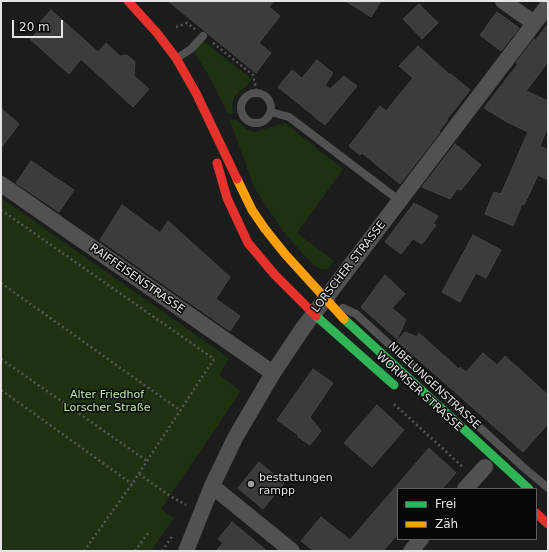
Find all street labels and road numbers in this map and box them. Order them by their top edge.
street label: LORSCHER STRASSE [309,219,389,315]
street label: RAIFFEISENSTRASSE [87,241,187,317]
street label: NIBELUNGENSTRASSE [385,340,483,432]
street label: WORMSER STRASSE [373,350,465,434]

